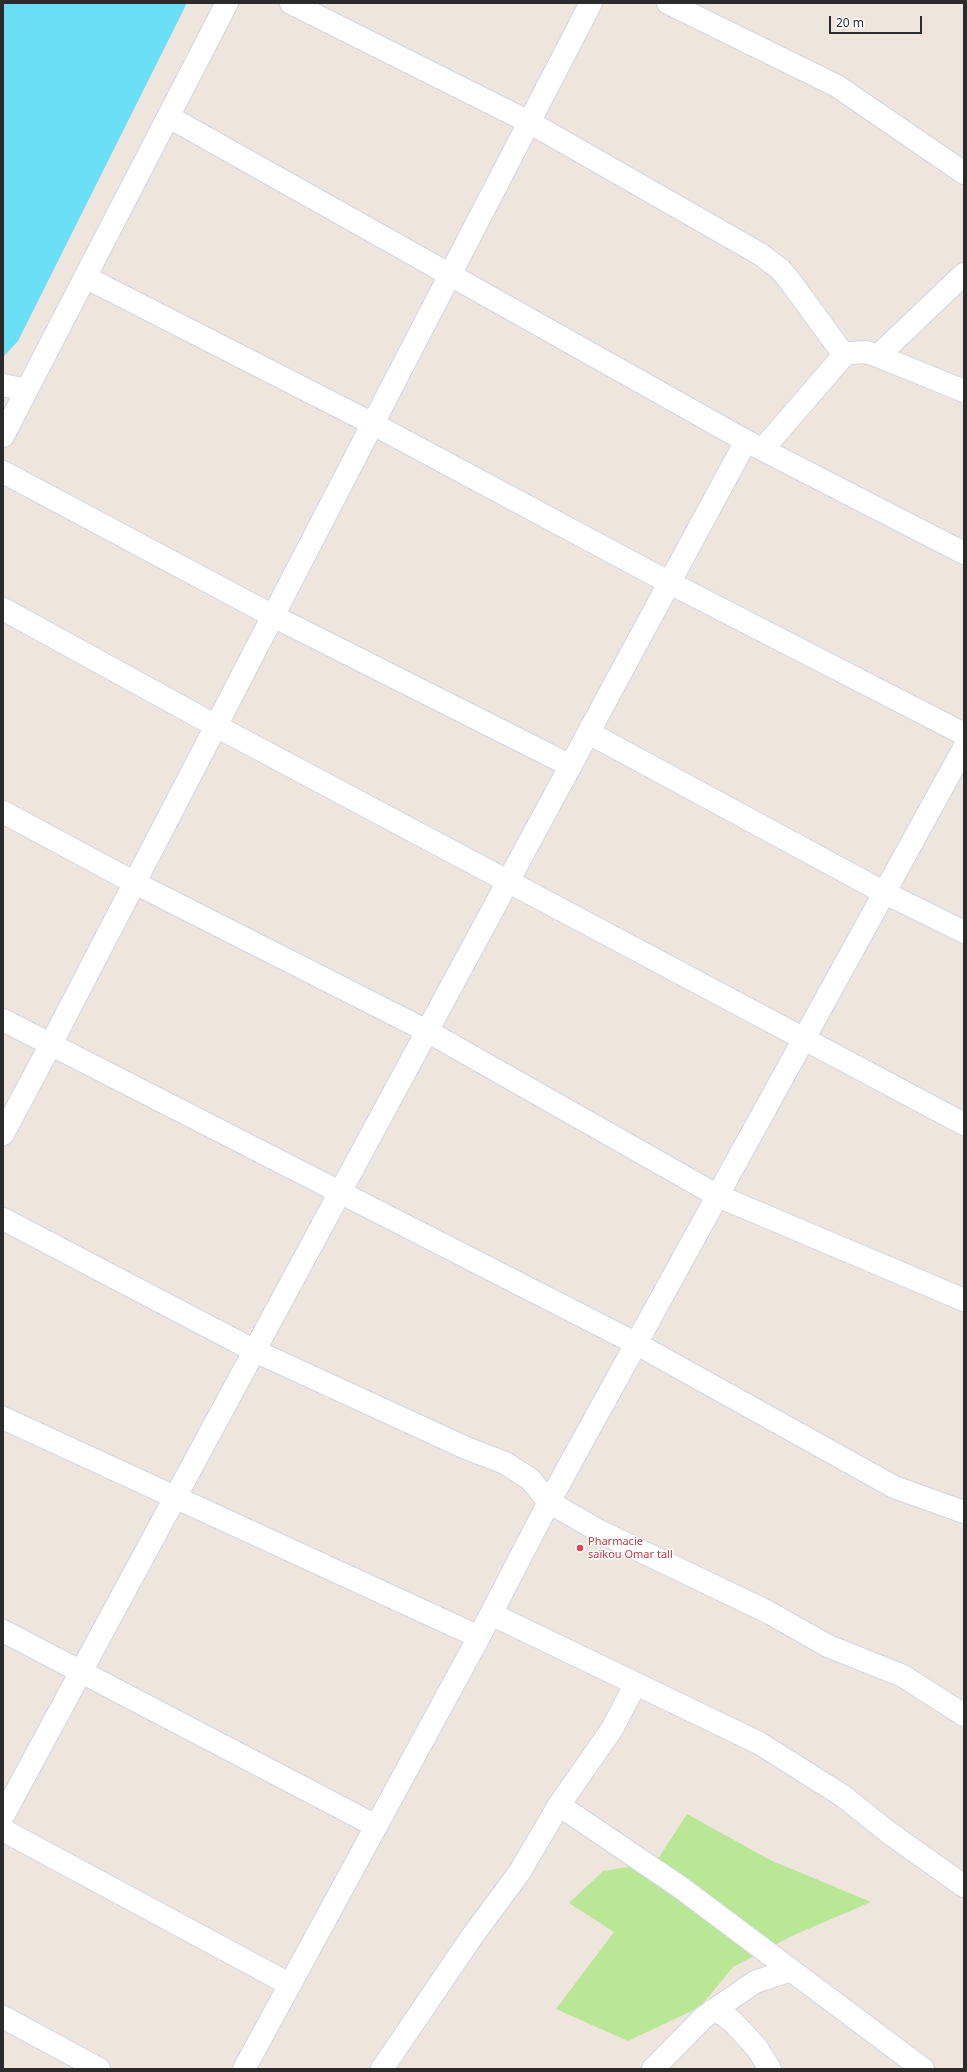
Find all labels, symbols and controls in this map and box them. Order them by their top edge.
scale bar [831,8,924,34]
text: 20 m [836,14,864,31]
place label: Pharmacie saïkou Omar tall [588,1535,673,1561]
marker: Pharmacie saïkou Omar tall [575,1543,585,1553]

